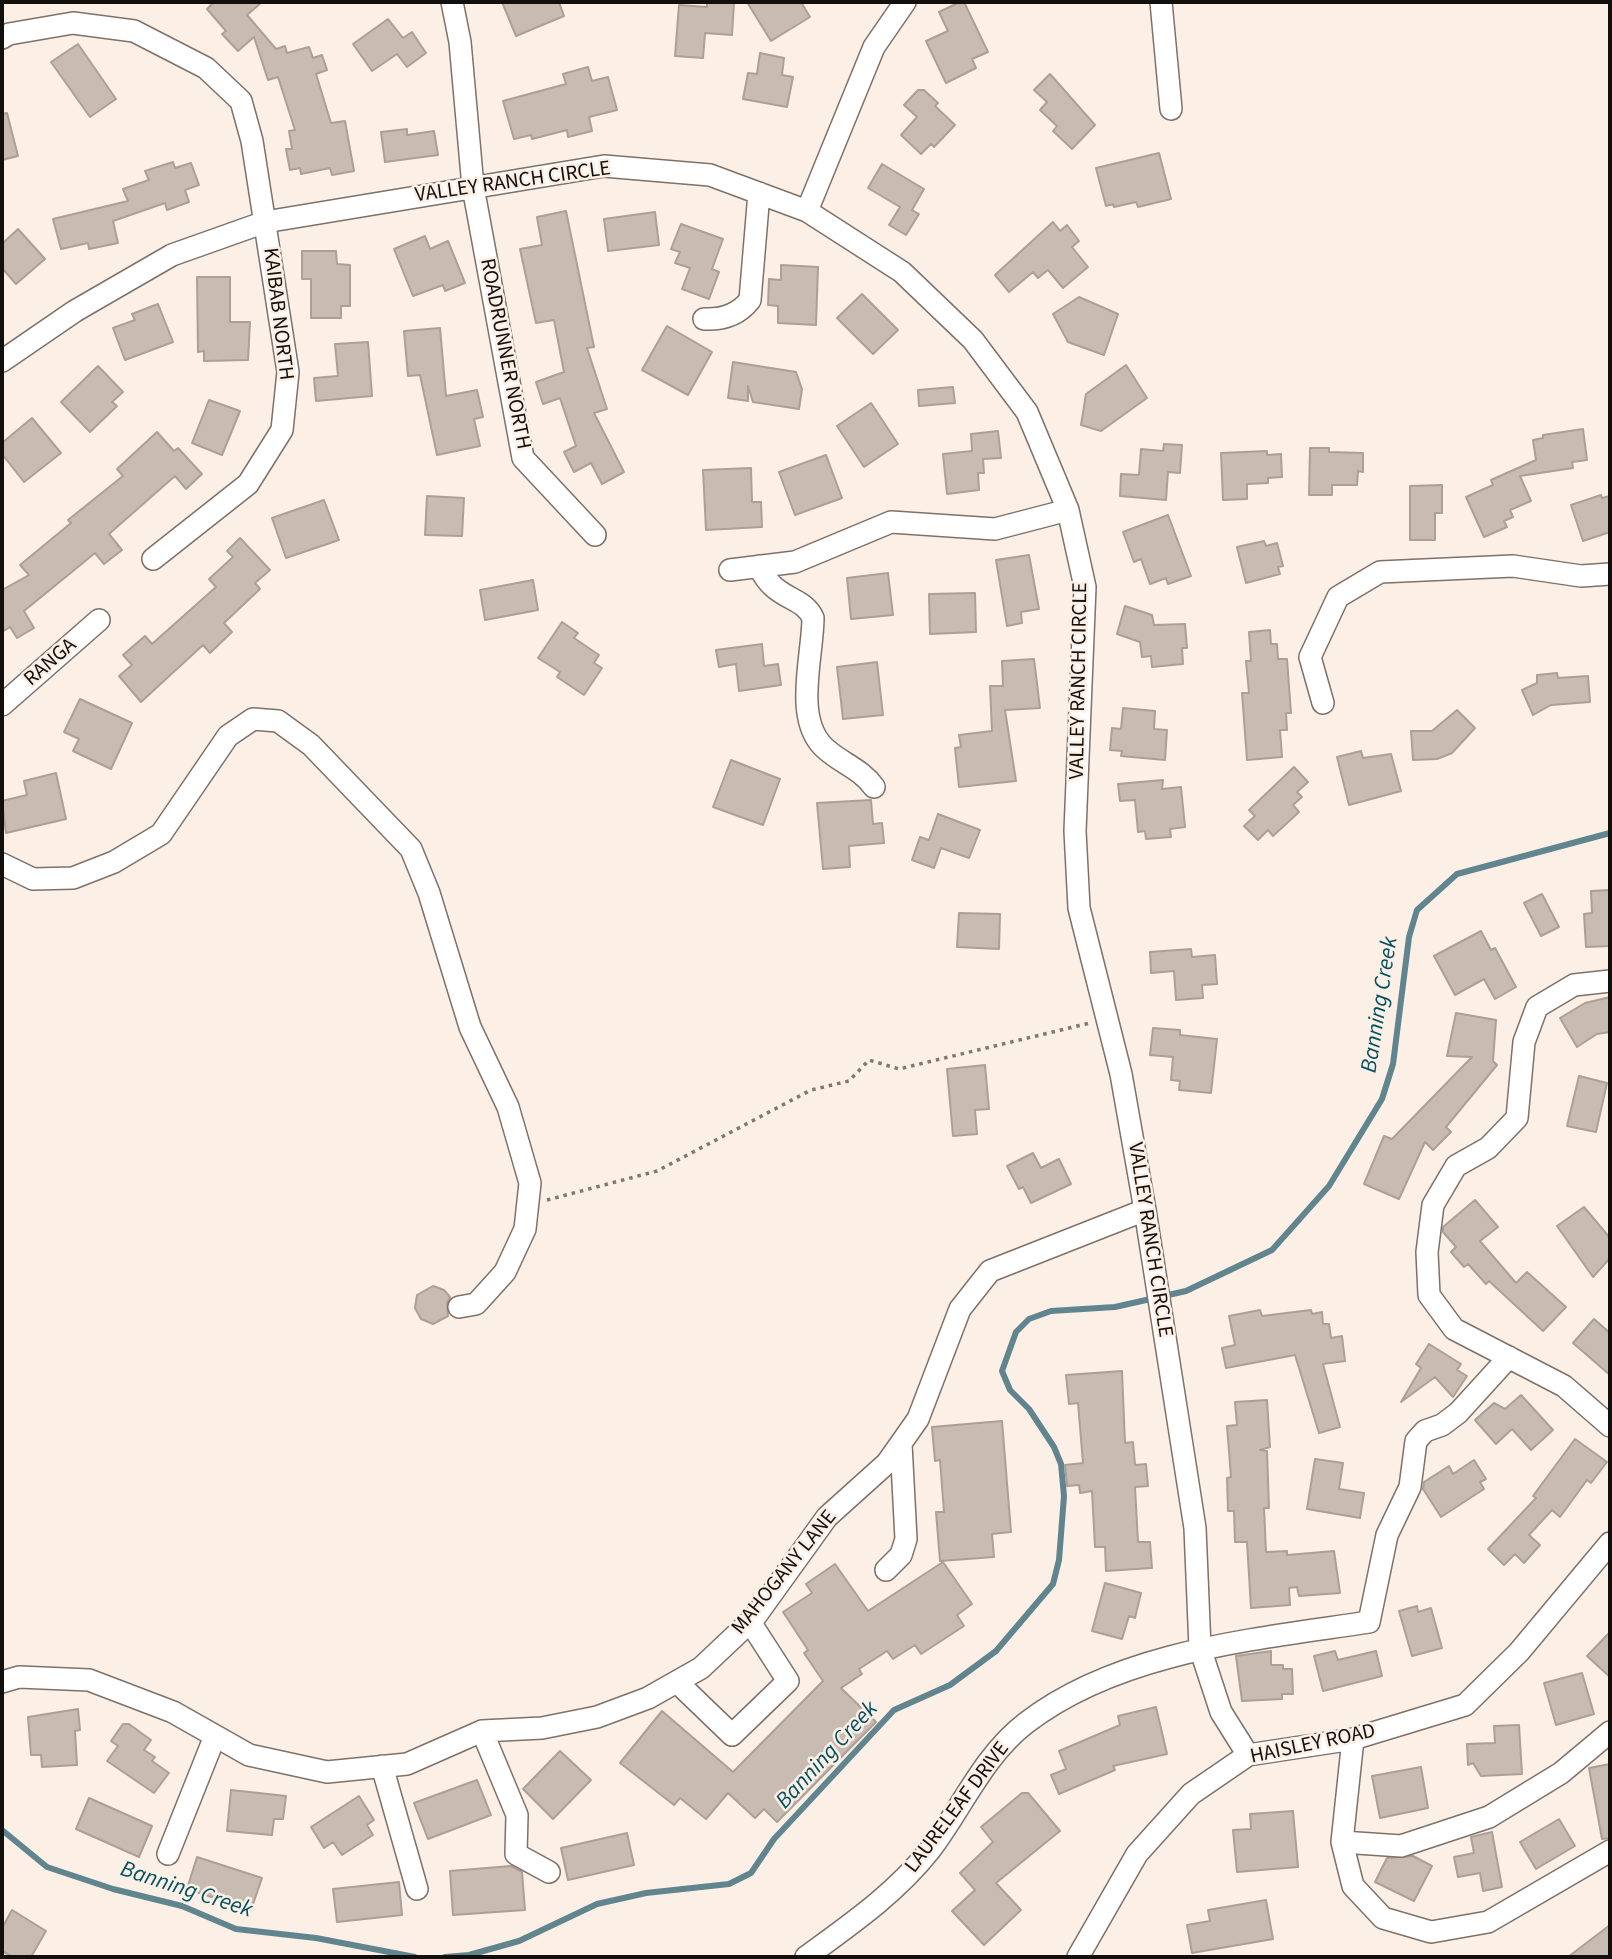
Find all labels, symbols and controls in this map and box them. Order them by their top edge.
street label: VALLEY RANCH CIRCLE [414,157,612,209]
street label: KAIBAB NORTH [256,246,298,382]
street label: ROADRUNNER NORTH [473,256,535,452]
street label: VALLEY RANCH CIRCLE [1066,582,1094,780]
street label: RANGA [20,633,82,693]
water label: Banning Creek [1357,935,1405,1075]
street label: VALLEY RANCH CIRCLE [1121,1141,1177,1339]
street label: MAHOGANY LANE [727,1506,843,1640]
water label: Banning Creek [771,1696,885,1816]
street label: HAISLEY ROAD [1248,1719,1378,1771]
street label: LAURELEAF DRIVE [901,1738,1015,1878]
water label: Banning Creek [116,1857,256,1925]

